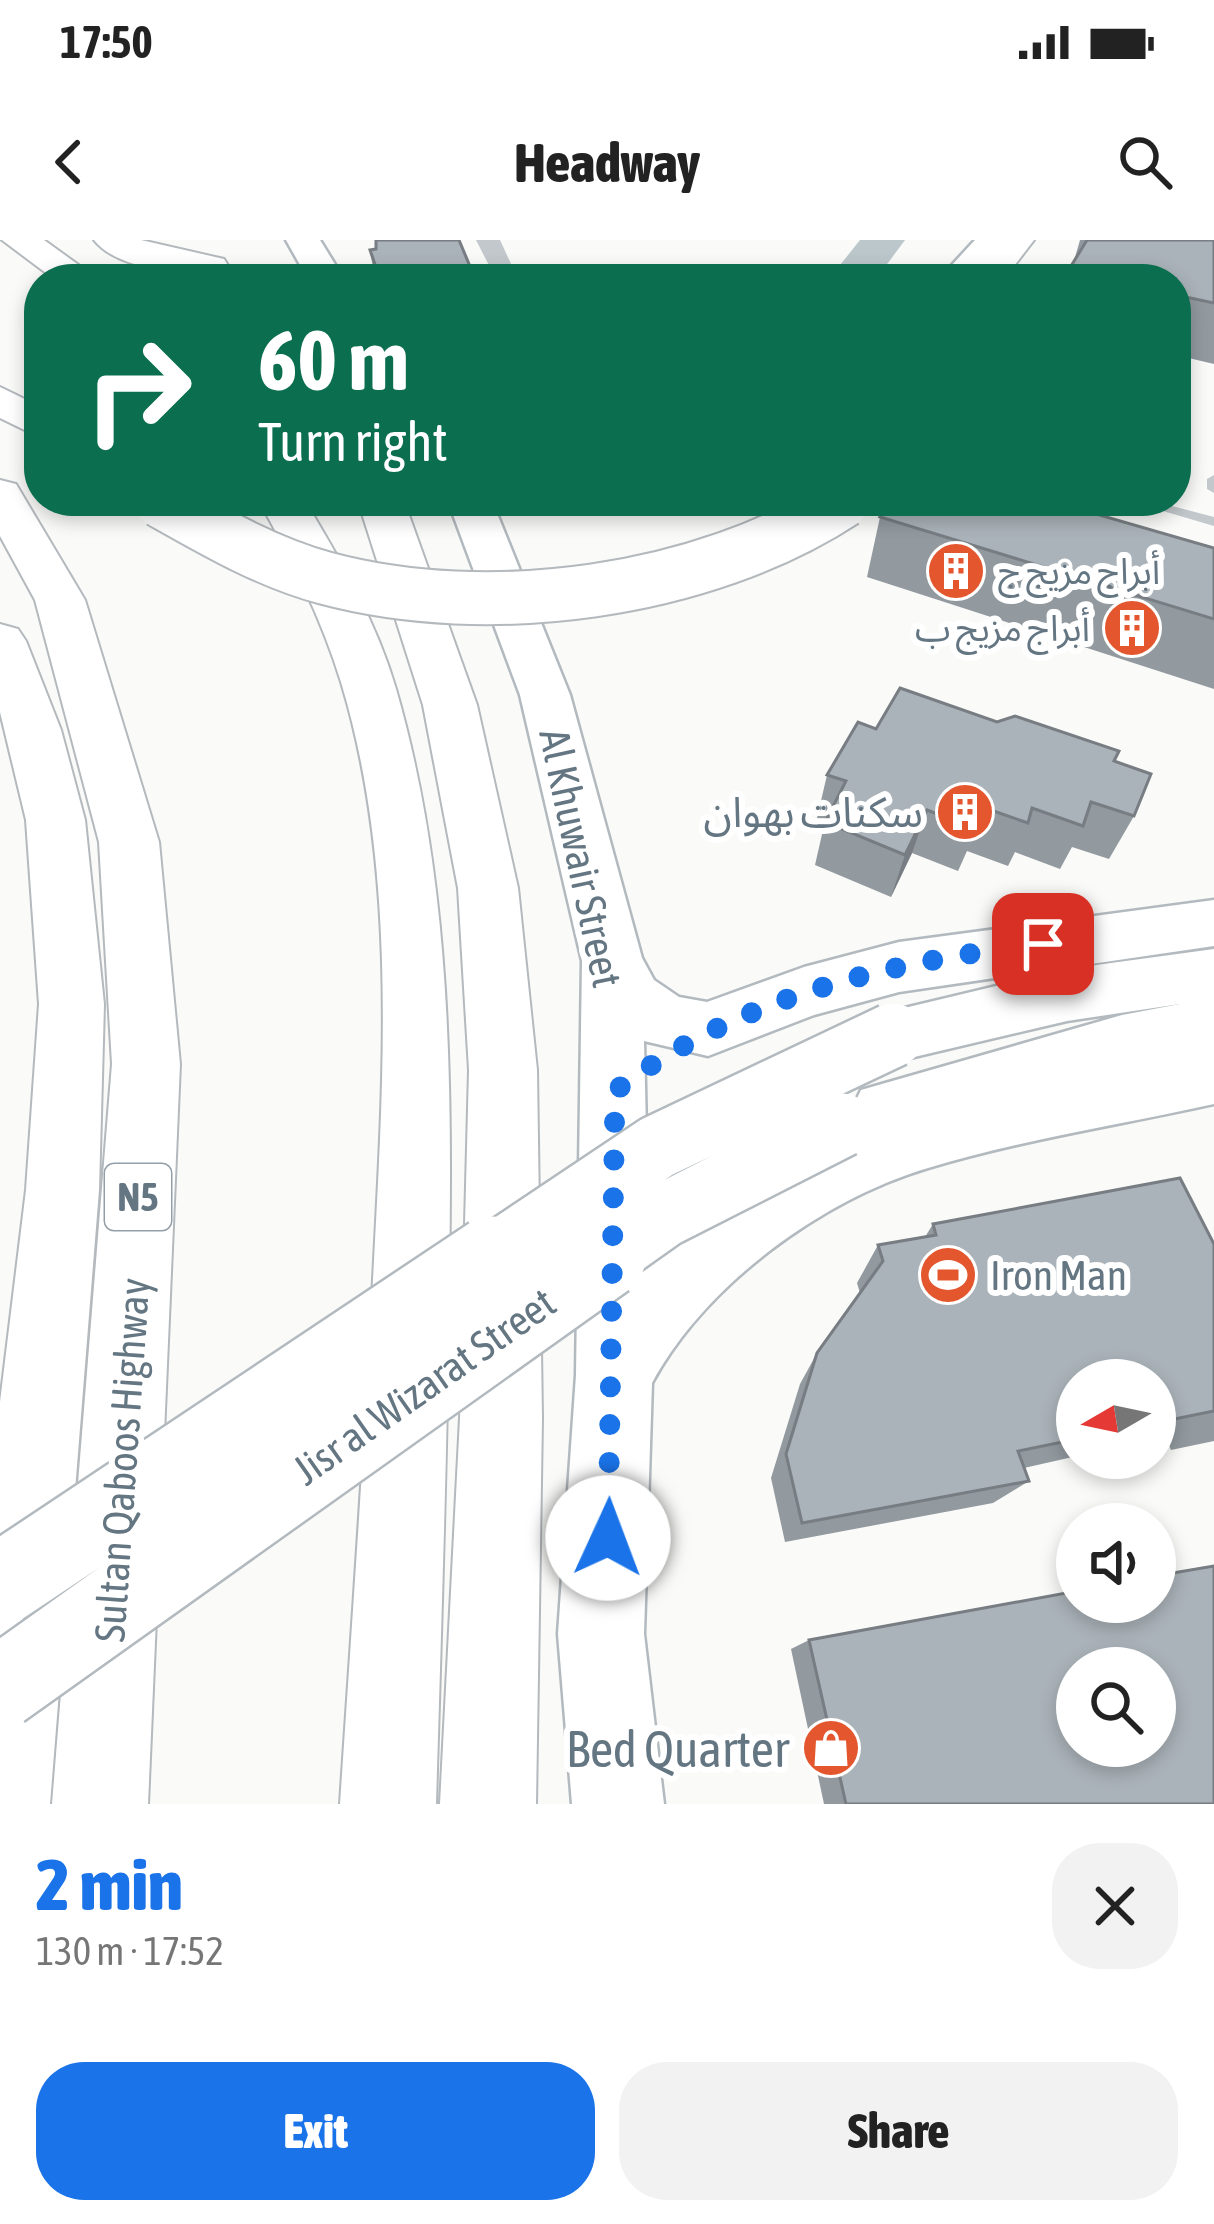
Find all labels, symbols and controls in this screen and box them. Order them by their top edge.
text: 17:50 [60,16,153,68]
icon: back [36,129,102,195]
icon: search [1112,129,1178,195]
text: Headway [514,132,700,193]
icon: right [60,312,216,468]
text: 60 m [258,312,409,408]
text: Turn right [258,411,448,472]
building icon: أبراج مزيج ج [925,540,987,602]
place label: أبراج مزيج ج [998,550,1160,598]
building icon: أبراج مزيج ب [1101,597,1163,659]
place label: أبراج مزيج ب [915,607,1090,655]
street label: Al Khuwair Street [530,724,632,992]
building icon: سكنات بهوان [934,781,996,843]
place label: سكنات بهوان [703,788,923,837]
pin [992,893,1094,995]
icon: arrive [1010,911,1076,977]
road number: N5 [105,1164,171,1230]
sports icon: Iron Man [917,1244,979,1306]
place label: Iron Man [990,1251,1127,1299]
street label: Sultan Qaboos Highway [85,1276,159,1644]
street label: Jisr al Wizarat Street [284,1278,564,1494]
north arrow [1056,1359,1176,1479]
map controls [1056,1359,1176,1767]
position arrow [545,1475,671,1601]
button: sound [1056,1503,1176,1623]
button: search [1056,1647,1176,1767]
shop icon: Bed Quarter [800,1717,862,1779]
place label: Bed Quarter [566,1719,790,1778]
text: 2 min [36,1843,183,1925]
button: close [1052,1843,1178,1969]
text: 130 m · 17:52 [36,1929,224,1973]
button: Exit [36,2062,595,2200]
button: Share [619,2062,1178,2200]

